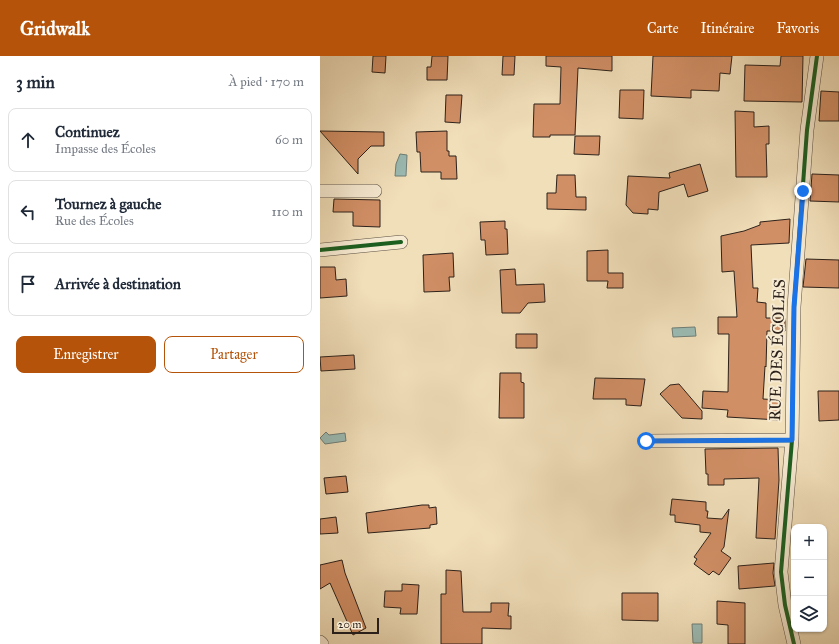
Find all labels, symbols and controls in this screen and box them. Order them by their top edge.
text: Gridwalk [20,17,90,40]
text: Carte [647,20,679,37]
text: Itinéraire [701,20,754,37]
text: Favoris [776,20,819,37]
text: 3 min [16,72,55,93]
text: À pied · 170 m [229,74,304,90]
text: Continuez [55,123,120,141]
icon: ahead [17,129,39,151]
text: 60 m [275,132,303,148]
text: Impasse des Écoles [55,141,156,157]
route end [794,182,812,200]
text: Tournez à gauche [55,195,162,213]
icon: left [17,201,39,223]
text: 110 m [271,204,303,220]
text: Rue des Écoles [55,213,134,229]
icon: arrive [17,273,39,295]
text: Arrivée à destination [55,275,181,293]
street label: RUE DES ÉCOLES [763,279,789,421]
button: Enregistrer [16,336,156,373]
button: Partager [164,336,304,373]
route start [637,432,655,450]
map controls [791,524,827,632]
button: + [791,524,827,560]
button: − [791,560,827,596]
button: layers [791,596,827,632]
scale bar [332,616,379,635]
text: 20 m [338,618,361,631]

